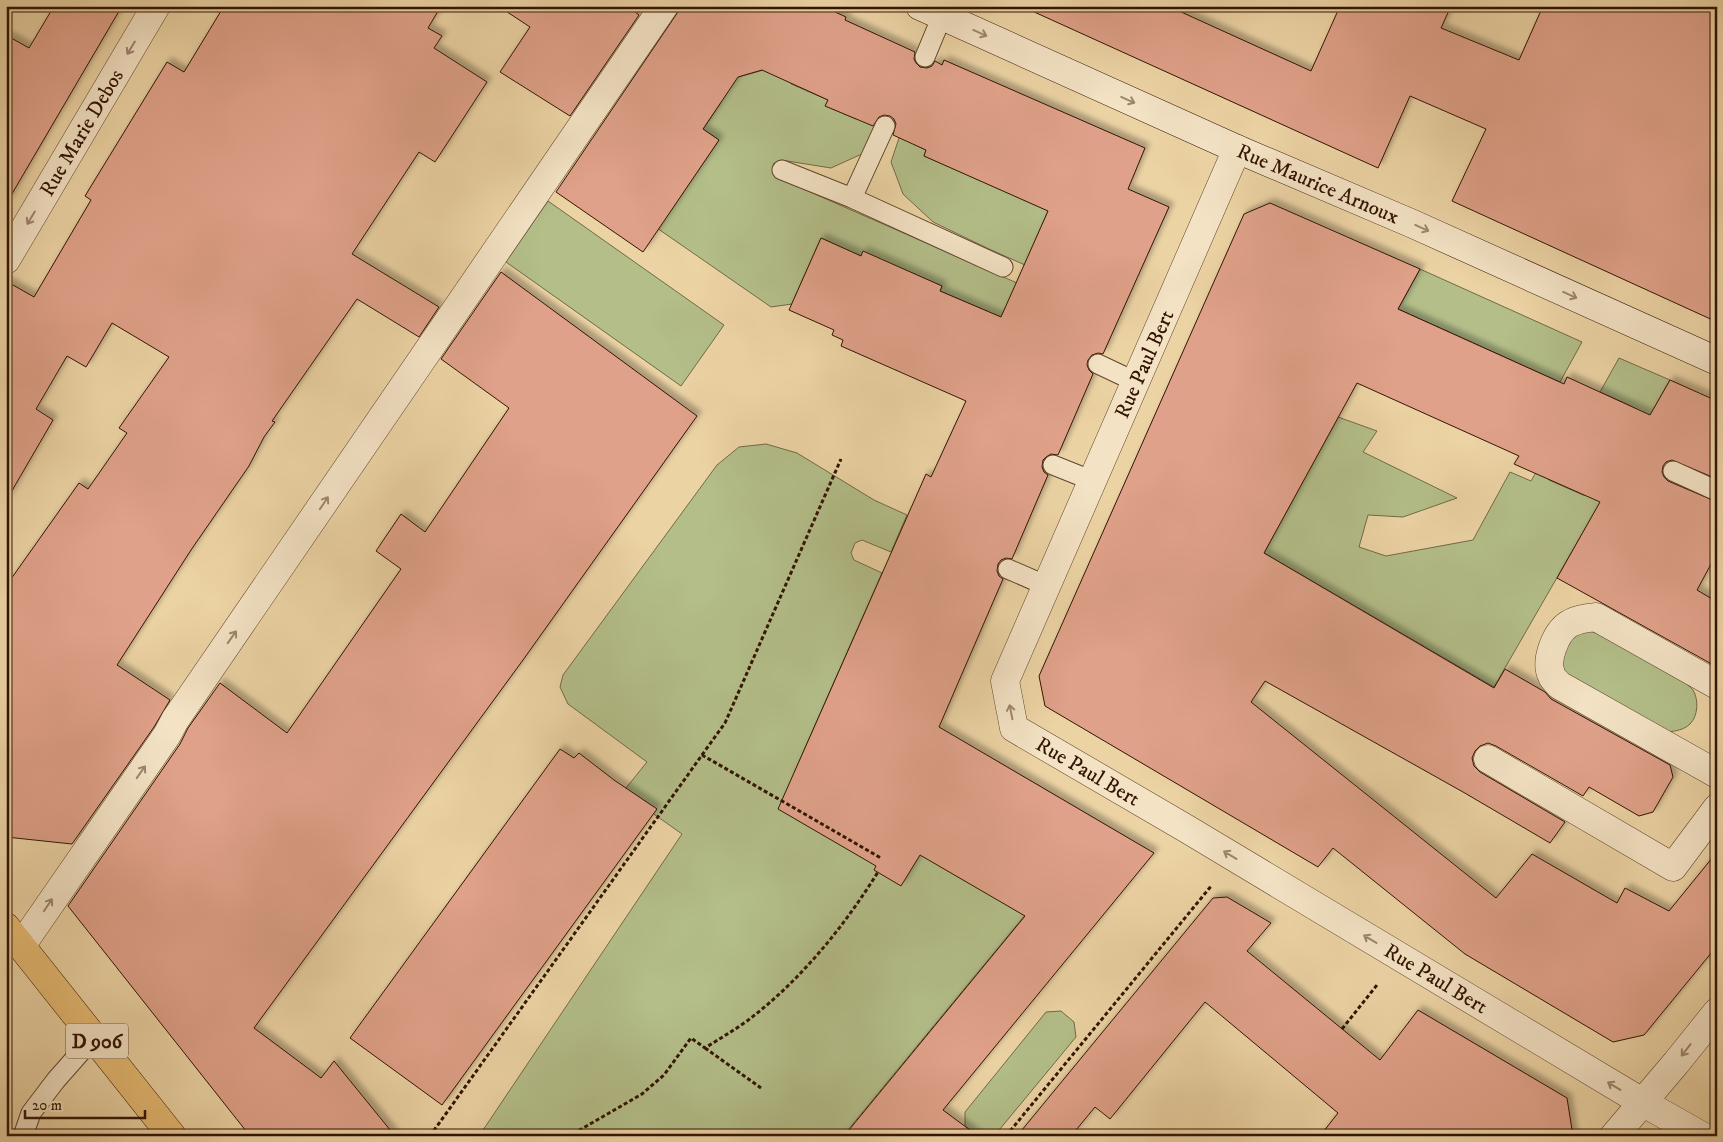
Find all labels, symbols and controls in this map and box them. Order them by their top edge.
one-way arrow [972,29,987,39]
one-way arrow [126,41,136,55]
street label: Rue Marie Debos [34,65,130,201]
one-way arrow [1120,96,1135,106]
street label: Rue Maurice Arnoux [1233,138,1403,231]
one-way arrow [25,211,35,225]
one-way arrow [1414,223,1429,233]
one-way arrow [1562,290,1577,300]
street label: Rue Paul Bert [1109,306,1180,423]
one-way arrow [319,496,329,510]
one-way arrow [227,630,237,644]
one-way arrow [1006,704,1015,720]
street label: Rue Paul Bert [1031,732,1144,813]
one-way arrow [136,765,146,779]
one-way arrow [1224,850,1238,860]
one-way arrow [43,899,53,913]
one-way arrow [1363,934,1377,944]
street label: Rue Paul Bert [1379,938,1492,1020]
road number: D 906 [66,1024,128,1058]
one-way arrow [1681,1044,1692,1057]
one-way arrow [1607,1080,1621,1090]
scale bar [25,1087,145,1119]
text: 20 m [32,1096,62,1115]

